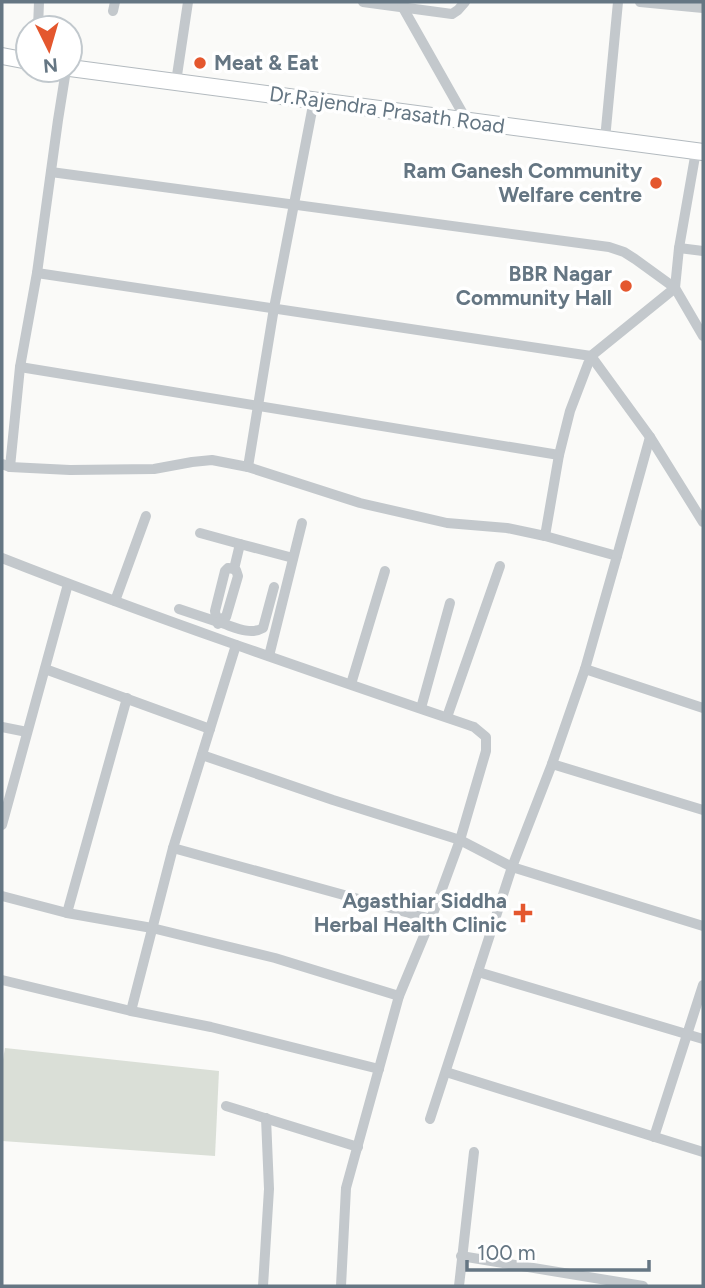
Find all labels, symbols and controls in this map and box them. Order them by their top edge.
north arrow [14,14,84,84]
place label: Meat & Eat [214,50,319,75]
text: N [42,53,59,78]
marker: Meat & Eat [192,55,208,71]
street label: Dr.Rajendra Prasath Road [268,81,506,138]
place label: Ram Ganesh Community Welfare centre [403,158,643,207]
marker: Ram Ganesh Community Welfare centre [648,175,664,191]
place label: BBR Nagar Community Hall [456,261,612,310]
marker: BBR Nagar Community Hall [618,278,634,294]
place label: Agasthiar Siddha Herbal Health Clinic [314,888,508,937]
marker: Agasthiar Siddha Herbal Health Clinic [513,903,533,923]
scale bar [467,1228,649,1272]
text: 100 m [477,1240,536,1265]

